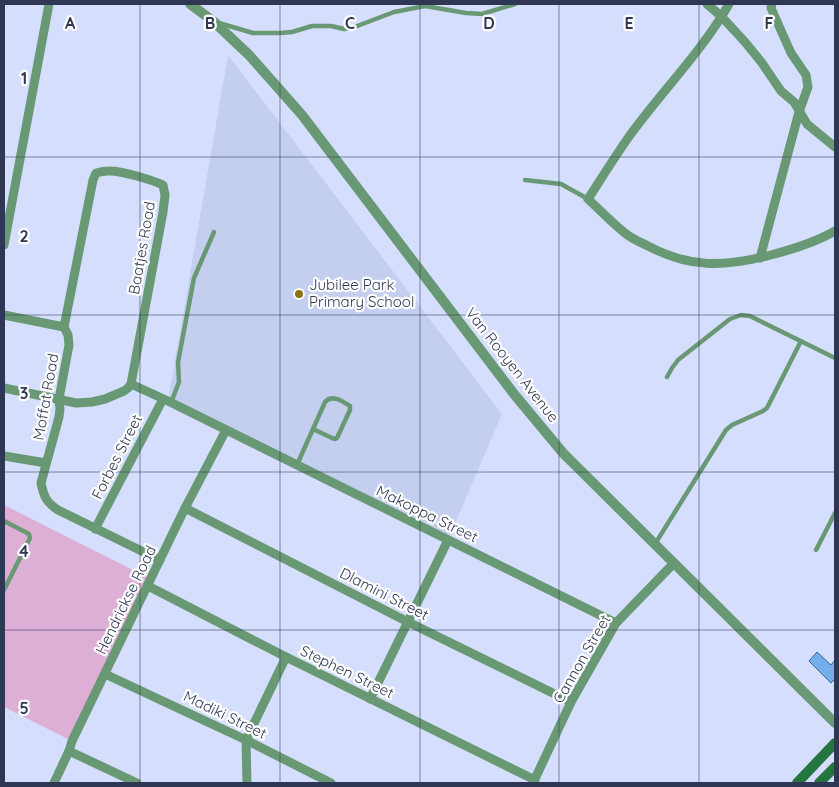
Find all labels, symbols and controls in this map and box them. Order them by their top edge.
text: A [65,13,76,33]
text: B [205,13,215,33]
text: C [345,13,355,33]
text: D [483,13,495,33]
text: E [624,13,634,33]
text: F [765,13,774,33]
text: 1 [21,68,27,88]
street label: Baatjes Road [124,200,159,296]
text: 2 [19,226,29,246]
place label: Jubilee Park Primary School [309,275,414,311]
marker: Jubilee Park Primary School [293,288,305,300]
street label: Van Rooyen Avenue [462,303,563,426]
street label: Moffat Road [29,352,62,442]
text: 3 [20,383,28,403]
street label: Forbes Street [87,411,146,502]
street label: Makoppa Street [373,481,481,546]
text: 4 [19,541,29,561]
street label: Hendrickse Road [91,542,160,657]
street label: Dlamini Street [337,563,432,624]
street label: Cannon Street [549,611,615,706]
street label: Stephen Street [297,641,397,702]
street label: Madiki Street [181,686,270,743]
text: 5 [19,698,29,718]

